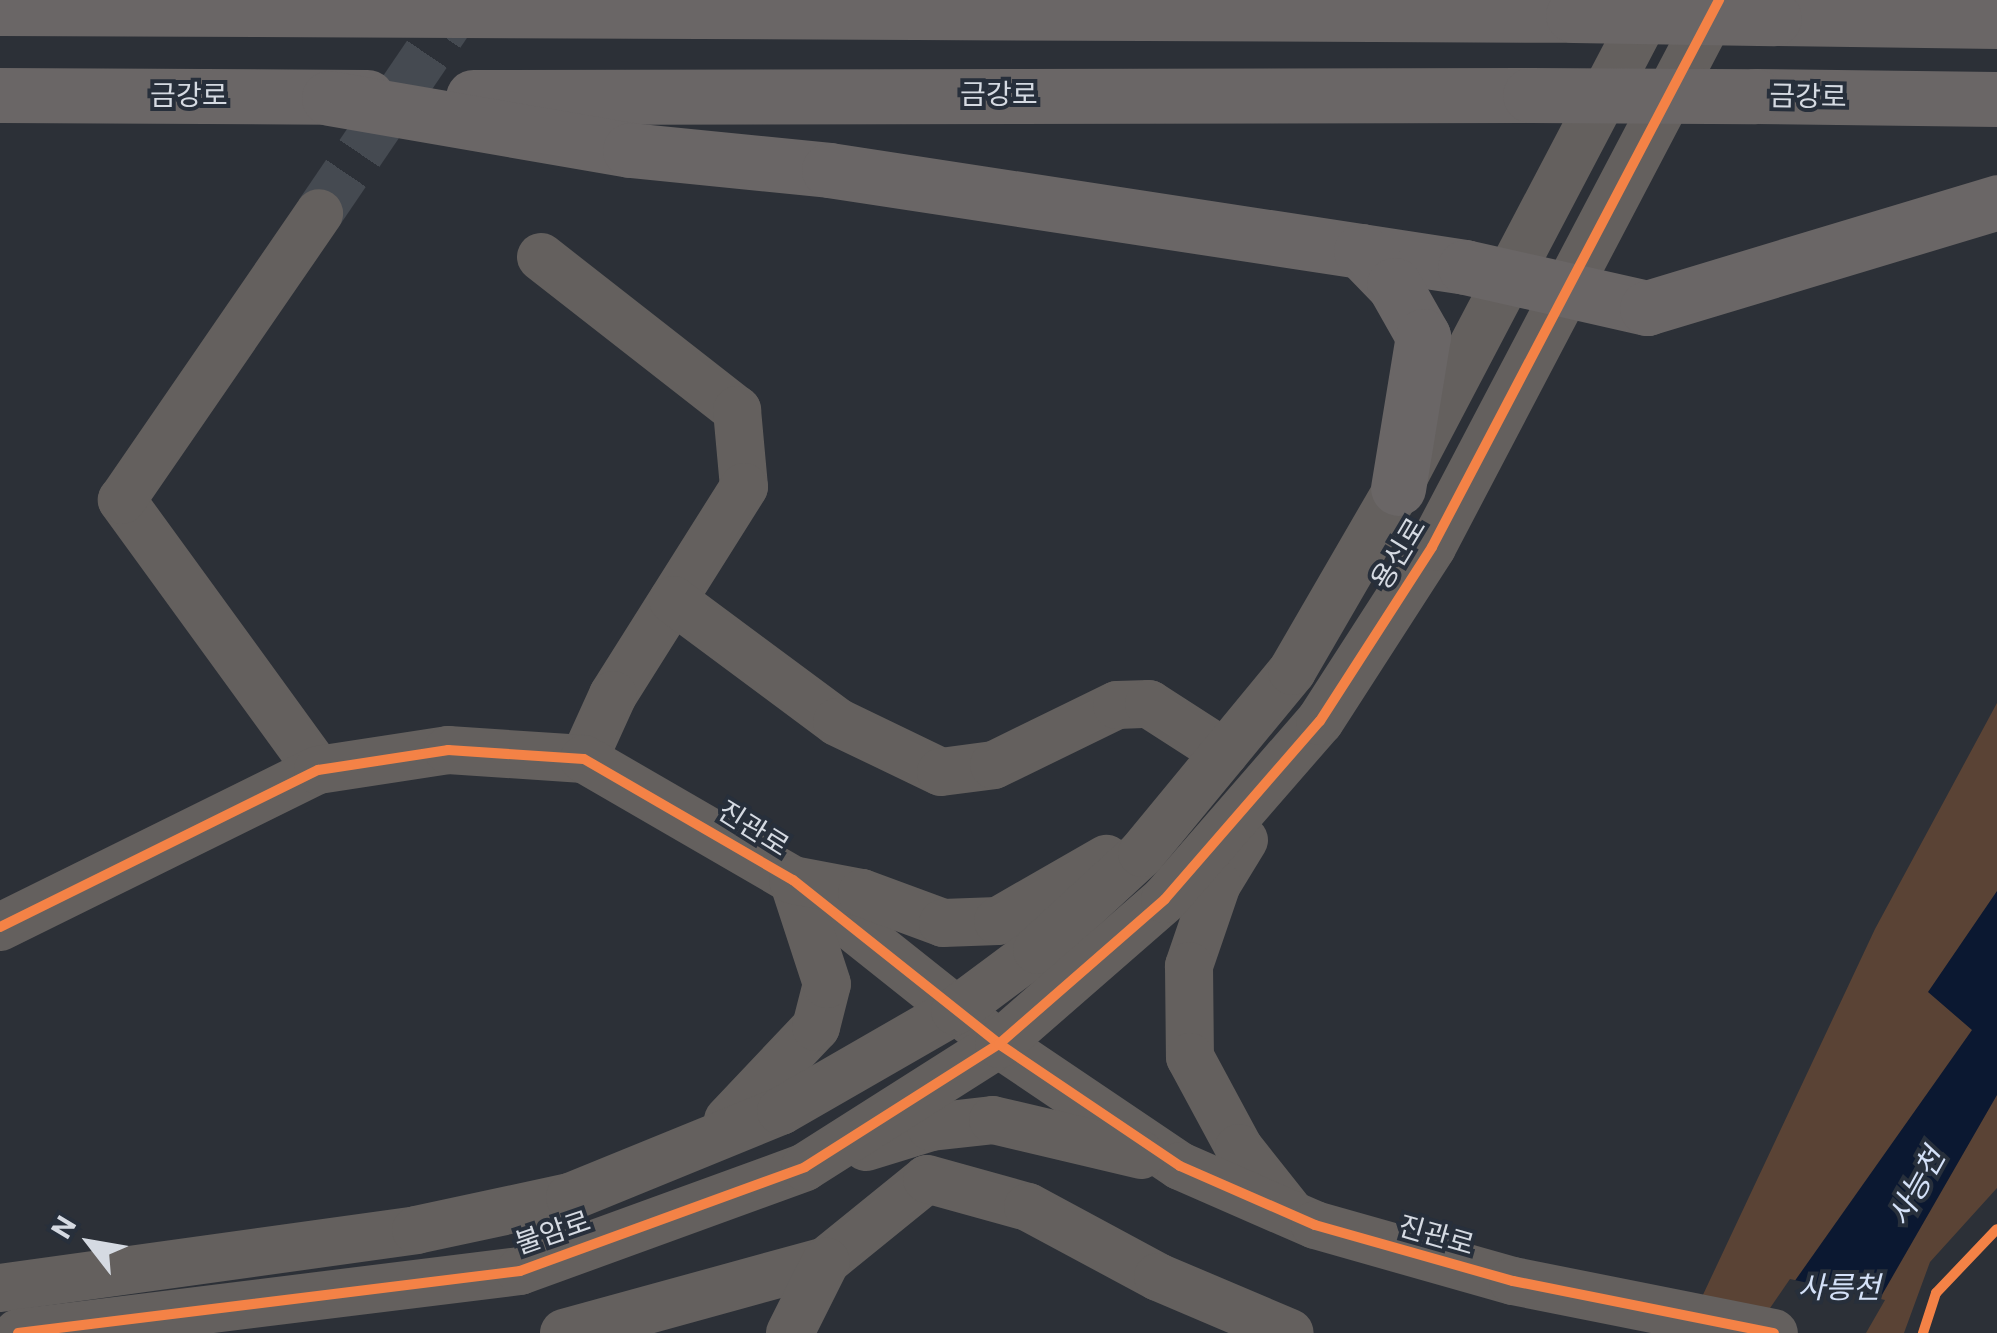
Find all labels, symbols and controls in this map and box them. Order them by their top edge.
street label: 금강로 [960,78,1038,112]
street label: 금강로 [150,79,228,113]
street label: 금강로 [1769,80,1847,114]
street label: 용신로 [1365,512,1433,596]
street label: 진관로 [711,794,795,864]
water label: 사능천 [1881,1142,1953,1232]
north arrow [40,1193,140,1293]
street label: 불암로 [511,1205,595,1261]
street label: 진관로 [1394,1209,1478,1263]
text: N [45,1210,83,1244]
water label: 사릉천 [1798,1270,1880,1306]

